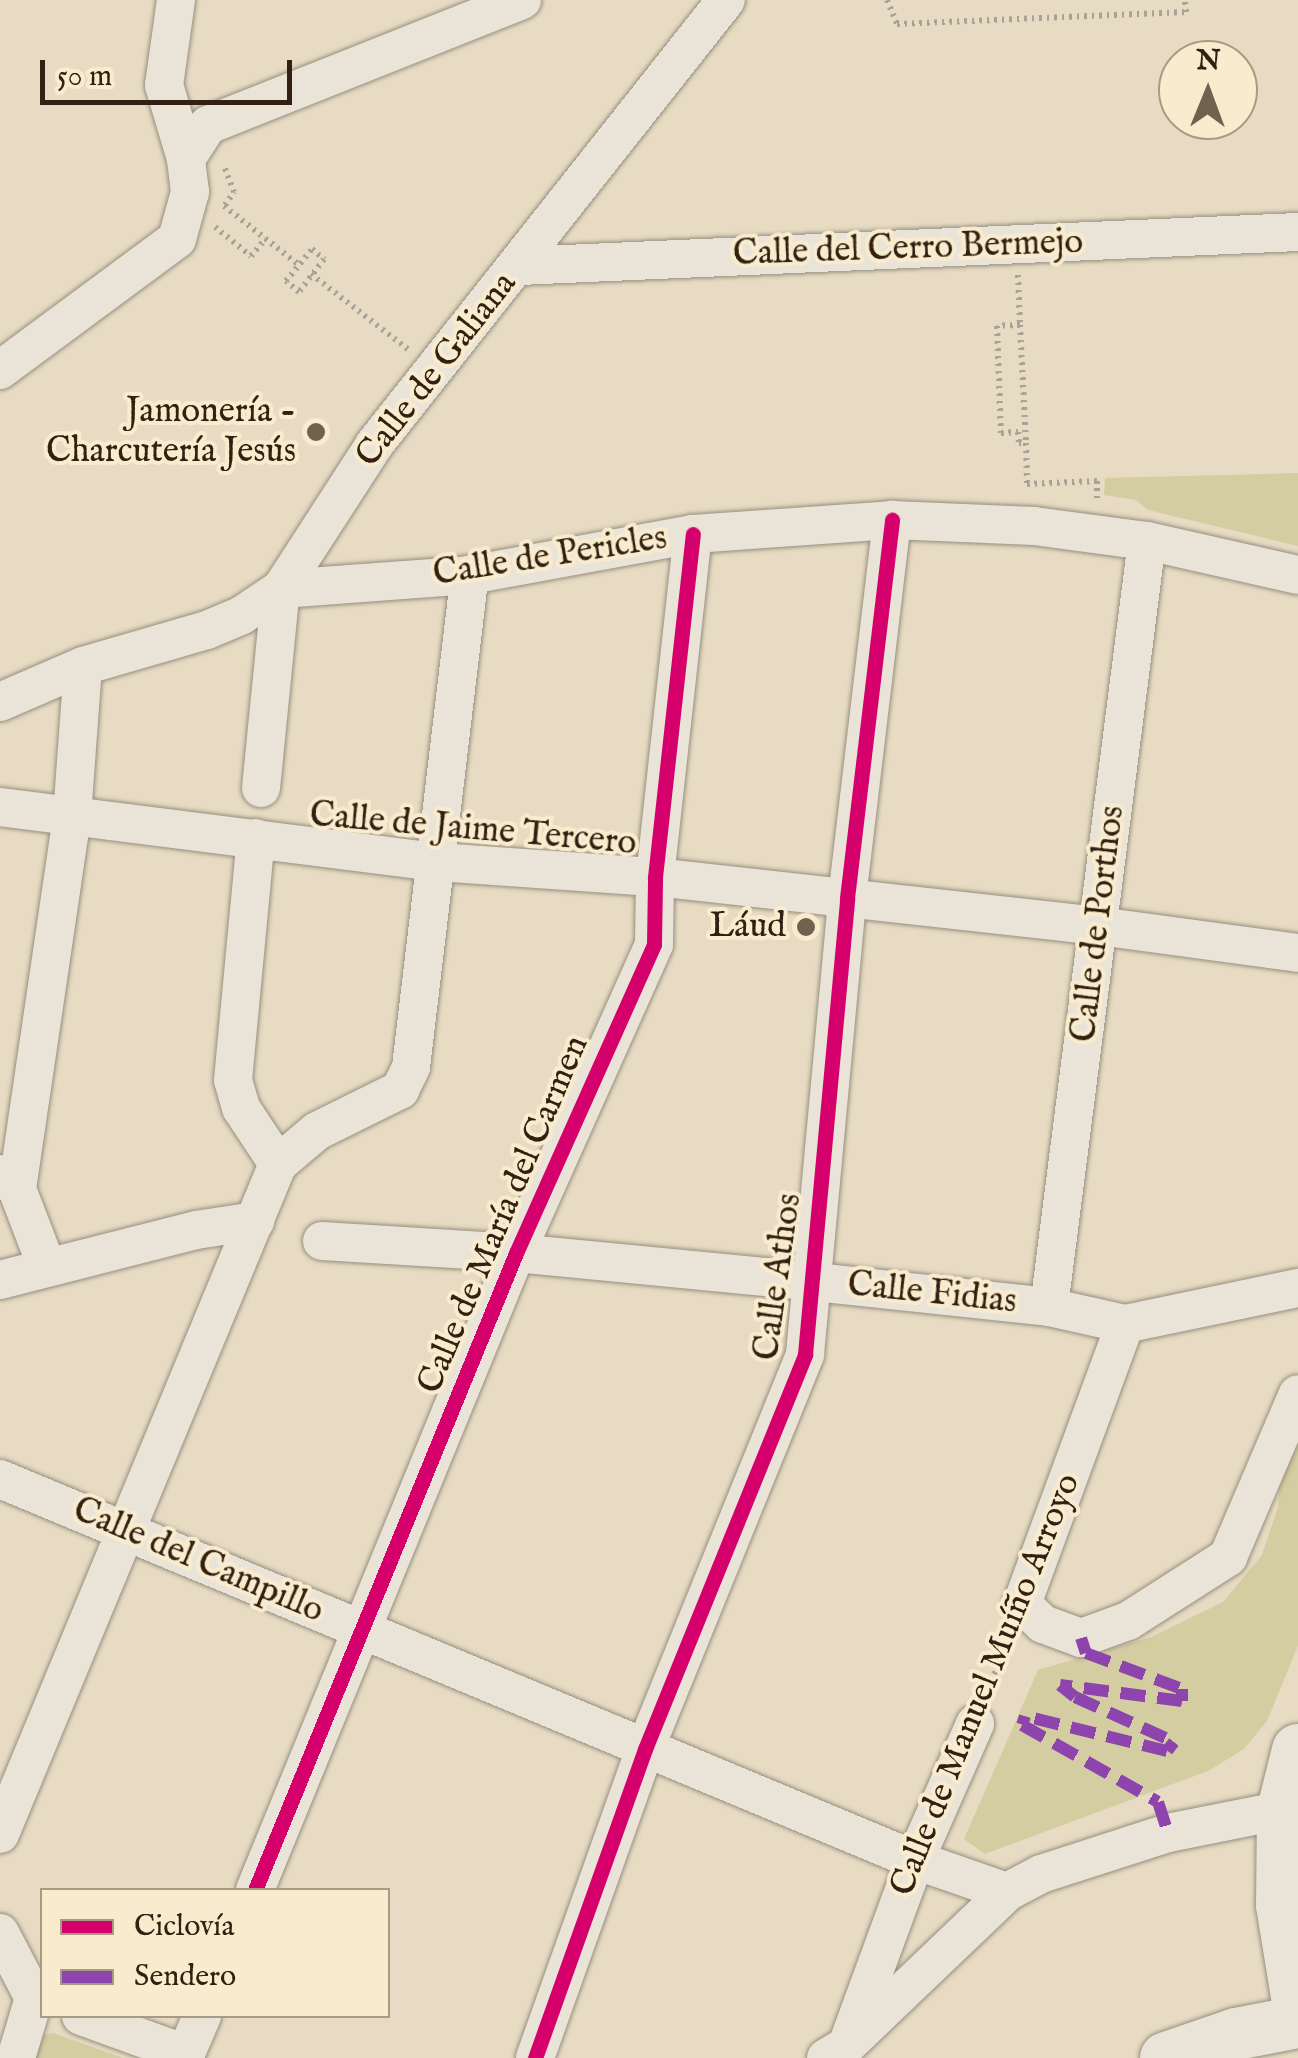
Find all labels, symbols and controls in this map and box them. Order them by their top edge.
scale bar [45,40,298,102]
north arrow [1158,40,1258,140]
text: N [1196,44,1221,79]
text: 50 m [57,58,112,96]
street label: Calle del Cerro Bermejo [732,222,1084,276]
street label: Calle de Galiana [348,264,526,476]
place label: Jamonería - Charcutería Jesús [46,391,296,473]
marker: Jamonería - Charcutería Jesús [305,421,327,443]
street label: Calle de Pericles [430,518,670,596]
street label: Calle de Jaime Tercero [308,795,638,865]
street label: Calle de Porthos [1064,803,1134,1045]
place label: Láud [709,906,786,948]
marker: Láud [795,916,817,938]
street label: Calle de María del Carmen [409,1030,599,1400]
street label: Calle Athos [747,1191,811,1363]
street label: Calle Fidias [845,1264,1019,1324]
street label: Calle de Manuel Muíño Arroyo [882,1468,1090,1902]
street label: Calle del Campillo [66,1489,330,1633]
legend [40,1888,390,2018]
text: Ciclovía [134,1908,234,1946]
text: Sendero [134,1958,236,1996]

